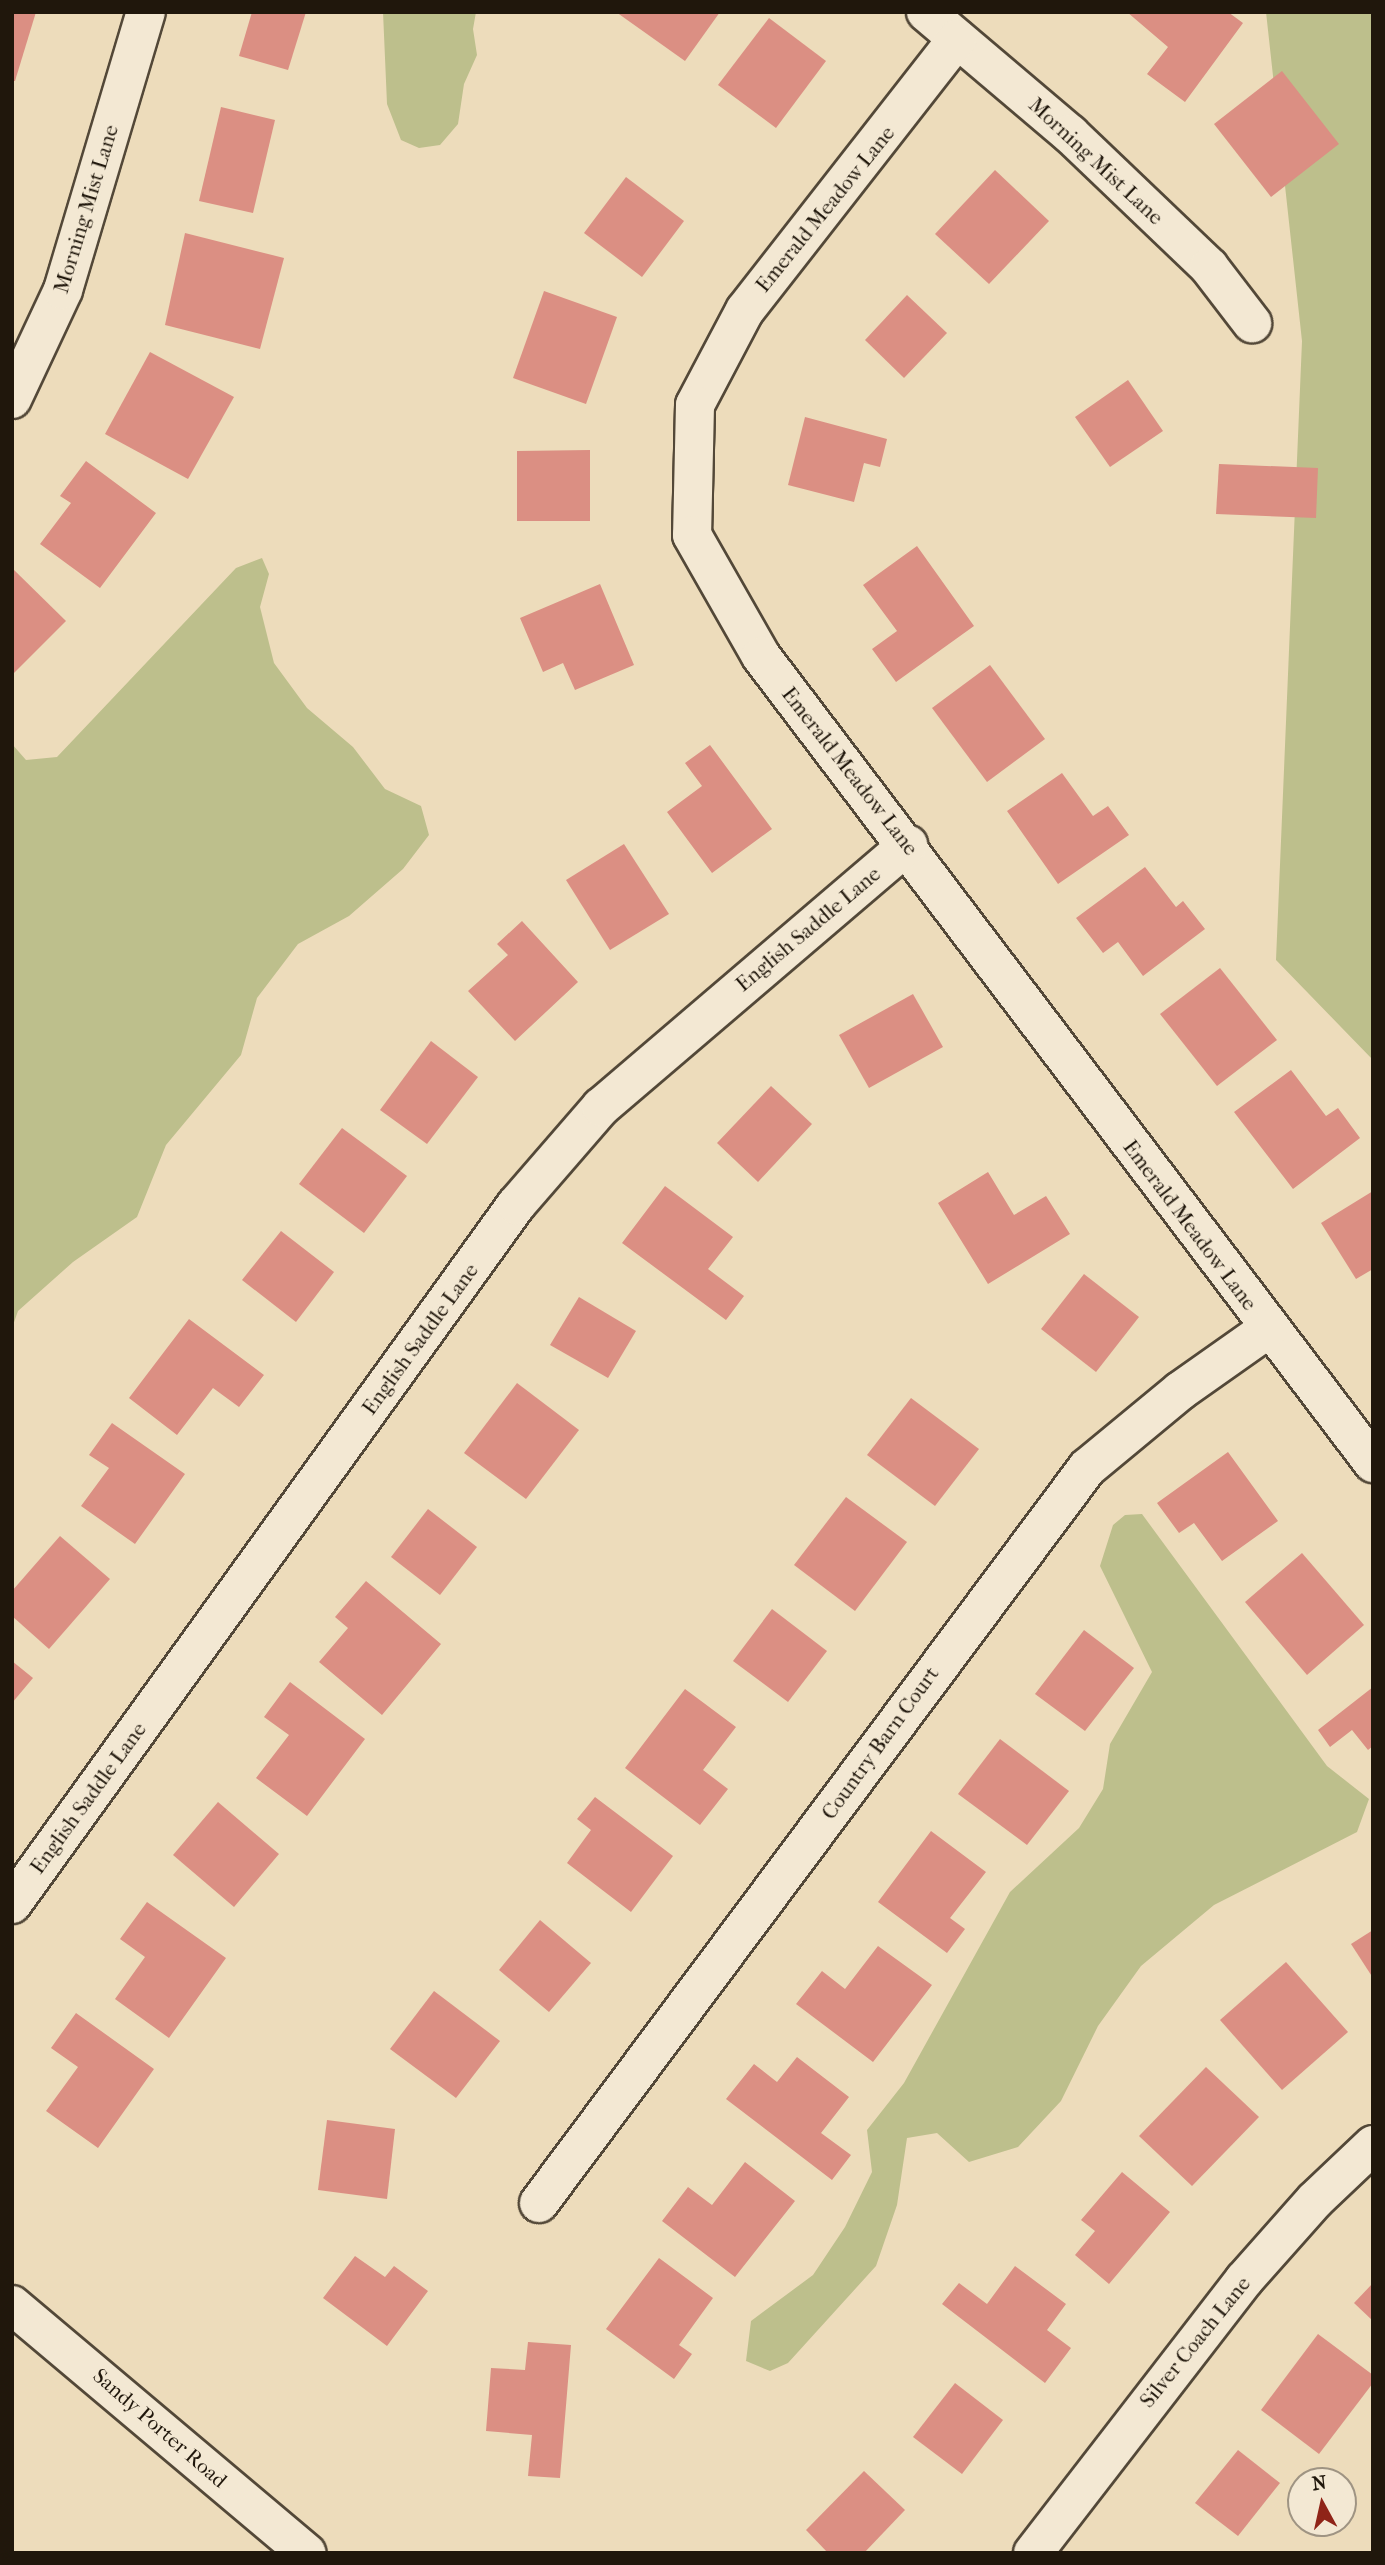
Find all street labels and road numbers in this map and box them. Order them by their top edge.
street label: Morning Mist Lane [1023,92,1169,230]
street label: Emerald Meadow Lane [750,121,900,297]
street label: Morning Mist Lane [48,122,124,296]
street label: Emerald Meadow Lane [776,682,924,860]
street label: English Saddle Lane [731,861,885,997]
street label: Emerald Meadow Lane [1118,1135,1262,1315]
street label: English Saddle Lane [357,1258,483,1420]
street label: Country Barn Court [816,1662,944,1824]
street label: English Saddle Lane [25,1717,151,1879]
street label: Silver Coach Lane [1134,2271,1256,2413]
street label: Sandy Porter Road [88,2363,232,2493]

